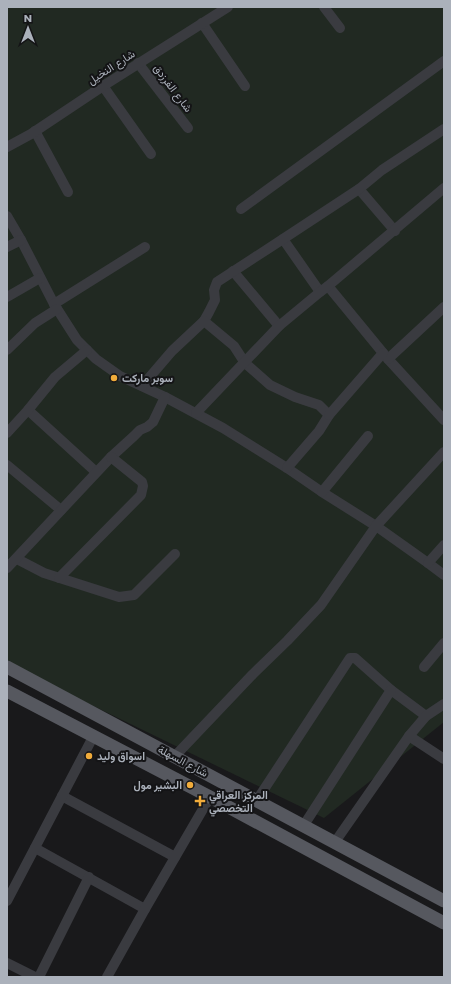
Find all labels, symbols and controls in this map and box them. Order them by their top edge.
north arrow [8,8,48,48]
text: N [24,10,32,26]
street label: شارع النخيل [84,45,138,88]
street label: شارع الفرزدق [150,61,196,115]
place label: سوبر ماركت [122,370,173,386]
marker: سوبر ماركت [109,373,119,383]
street label: شارع السهلة [155,741,211,781]
place label: اسواق وليد [97,748,145,764]
marker: اسواق وليد [84,751,94,761]
place label: البشير مول [133,777,182,793]
marker: البشير مول [185,780,195,790]
place label: المركز العراقي التخصصي [209,787,268,817]
marker: المركز العراقي التخصصي [194,795,206,807]

